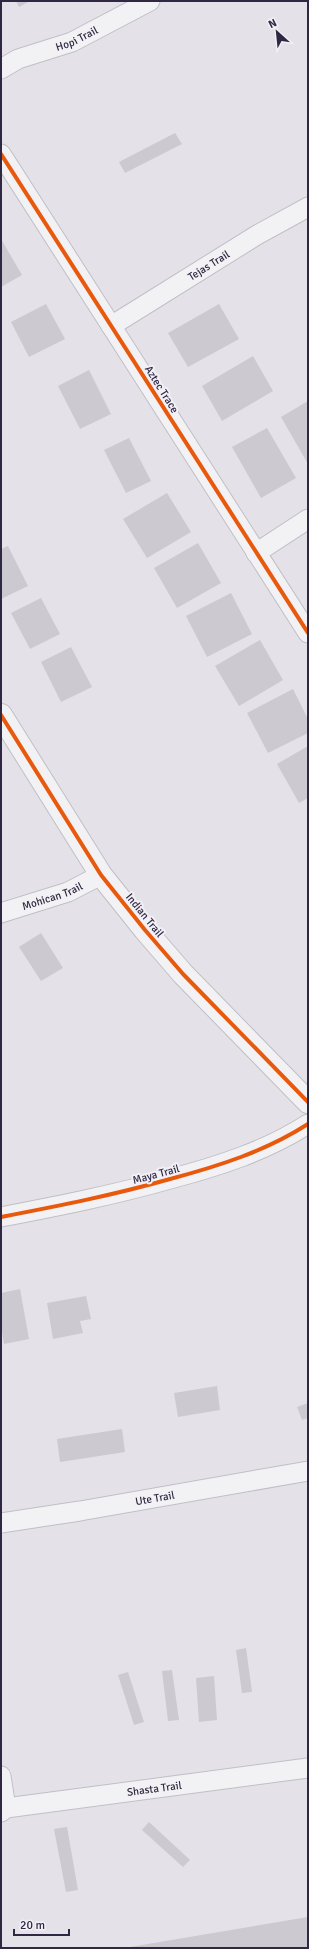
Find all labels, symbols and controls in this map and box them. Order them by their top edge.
north arrow [257,12,297,52]
text: N [266,16,279,31]
street label: Hopi Trail [54,24,100,54]
street label: Tejas Trail [186,248,232,283]
street label: Aztec Trace [142,363,181,415]
street label: Mohican Trail [20,880,85,913]
street label: Indian Trail [123,891,166,940]
street label: Maya Trail [131,1162,181,1187]
street label: Ute Trail [134,1489,176,1508]
street label: Shasta Trail [126,1779,183,1799]
scale bar [14,1911,69,1937]
text: 20 m [20,1918,45,1933]

